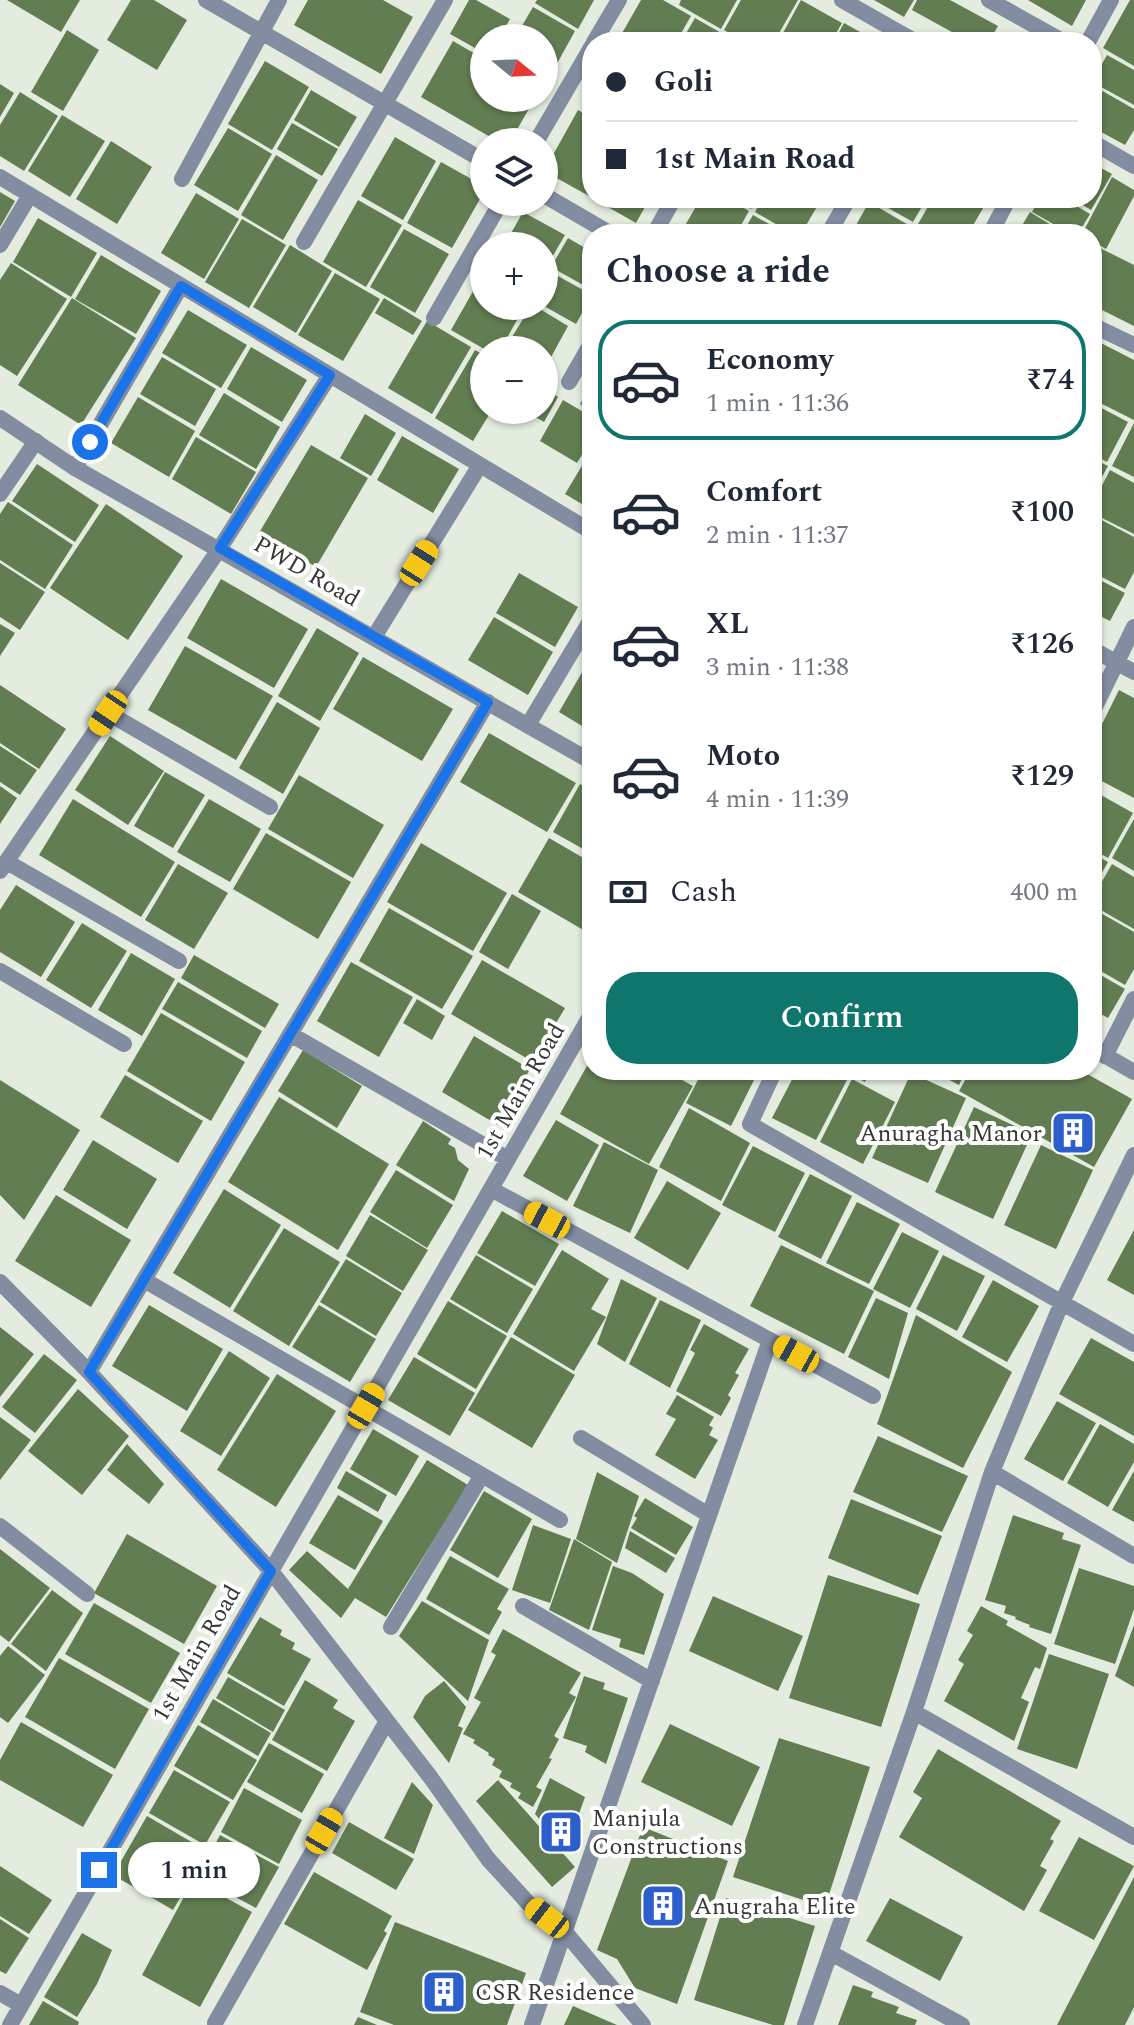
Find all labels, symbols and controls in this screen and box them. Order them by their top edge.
north arrow [470,24,558,112]
map controls [470,24,558,424]
text: Goli [654,59,713,105]
button: layers [470,128,558,216]
text: 1st Main Road [654,136,855,182]
button: + [470,232,558,320]
text: Choose a ride [606,244,830,299]
button: − [470,336,558,424]
text: Economy [706,337,833,383]
icon: car [610,344,682,416]
text: ₹74 [1026,357,1074,403]
text: 1 min · 11:36 [706,383,849,423]
route start [72,424,108,460]
text: Comfort [706,469,822,515]
icon: car [610,476,682,548]
text: ₹100 [1010,489,1074,535]
text: 2 min · 11:37 [706,515,849,555]
street label: PWD Road [247,527,366,617]
car [396,536,442,590]
text: XL [706,601,749,647]
icon: car [610,608,682,680]
text: ₹126 [1010,621,1074,667]
text: 3 min · 11:38 [706,647,849,687]
car [85,686,131,740]
text: Moto [706,733,780,779]
icon: car [610,740,682,812]
text: ₹129 [1010,753,1074,799]
text: 4 min · 11:39 [706,779,849,819]
text: Cash [670,869,737,915]
icon: cash [606,870,650,914]
text: 400 m [1010,872,1078,912]
button: Confirm [606,972,1078,1064]
street label: 1st Main Road [467,1016,575,1167]
building icon: Anuragha Manor [1049,1109,1097,1157]
place label: Anuragha Manor [860,1116,1042,1152]
car [520,1198,574,1242]
car [769,1332,823,1376]
car [344,1379,388,1433]
street label: 1st Main Road [143,1578,251,1729]
place label: Manjula Constructions [592,1801,743,1865]
car [302,1804,346,1858]
building icon: Manjula Constructions [537,1808,585,1856]
callout: 1 min [127,1842,259,1898]
text: 1 min [160,1850,228,1890]
route end [81,1852,117,1888]
building icon: Anugraha Elite [639,1882,687,1930]
place label: Anugraha Elite [694,1889,856,1925]
car [521,1894,573,1942]
building icon: CSR Residence [420,1968,468,2016]
place label: CSR Residence [475,1975,635,2011]

